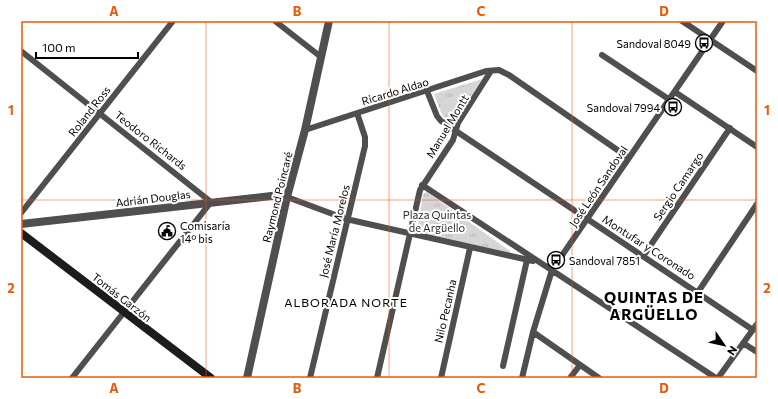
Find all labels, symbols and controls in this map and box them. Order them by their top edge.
text: A [109,3,119,19]
text: B [293,3,302,19]
text: C [477,3,486,19]
text: D [659,3,669,19]
bus stop icon: Sandoval 8049 [694,33,714,53]
scale bar [36,34,138,60]
place label: Sandoval 8049 [616,37,691,50]
text: 100 m [42,40,76,54]
street label: Ricardo Aldao [360,74,431,107]
street label: Roland Ross [65,83,113,139]
street label: Manuel Montt [423,91,471,160]
bus stop icon: Sandoval 7994 [663,97,683,117]
place label: Sandoval 7994 [587,101,660,114]
text: 1 [8,102,14,118]
text: 1 [764,102,770,118]
street label: Teodoro Richards [112,108,190,172]
street label: José León Sandoval [566,143,631,230]
street label: Sergio Camargo [650,149,706,223]
street label: Raymond Poincaré [259,150,295,244]
street label: José María Morelos [316,183,353,279]
street label: Adrián Douglas [115,187,191,209]
park label: Plaza Quintas de Argüello [403,208,471,234]
street label: Montufar y Coronado [600,212,698,282]
place label: Comisaría 14º bis [180,219,230,245]
public building icon: Comisaría 14º bis [157,221,177,241]
bus stop icon: Sandoval 7851 [546,250,566,270]
place label: Sandoval 7851 [569,254,640,267]
street label: Tomás Garzón [90,270,154,324]
street label: Nilo Pecanha [431,278,459,344]
text: 2 [7,280,15,296]
text: 2 [763,280,771,296]
district label: QUINTAS DE ARGÜELLO [604,288,704,323]
district label: ALBORADA NORTE [284,295,408,309]
north arrow [704,325,744,365]
text: N [725,344,740,358]
text: A [109,380,119,396]
text: B [293,380,302,396]
text: C [477,380,486,396]
text: D [659,380,669,396]

